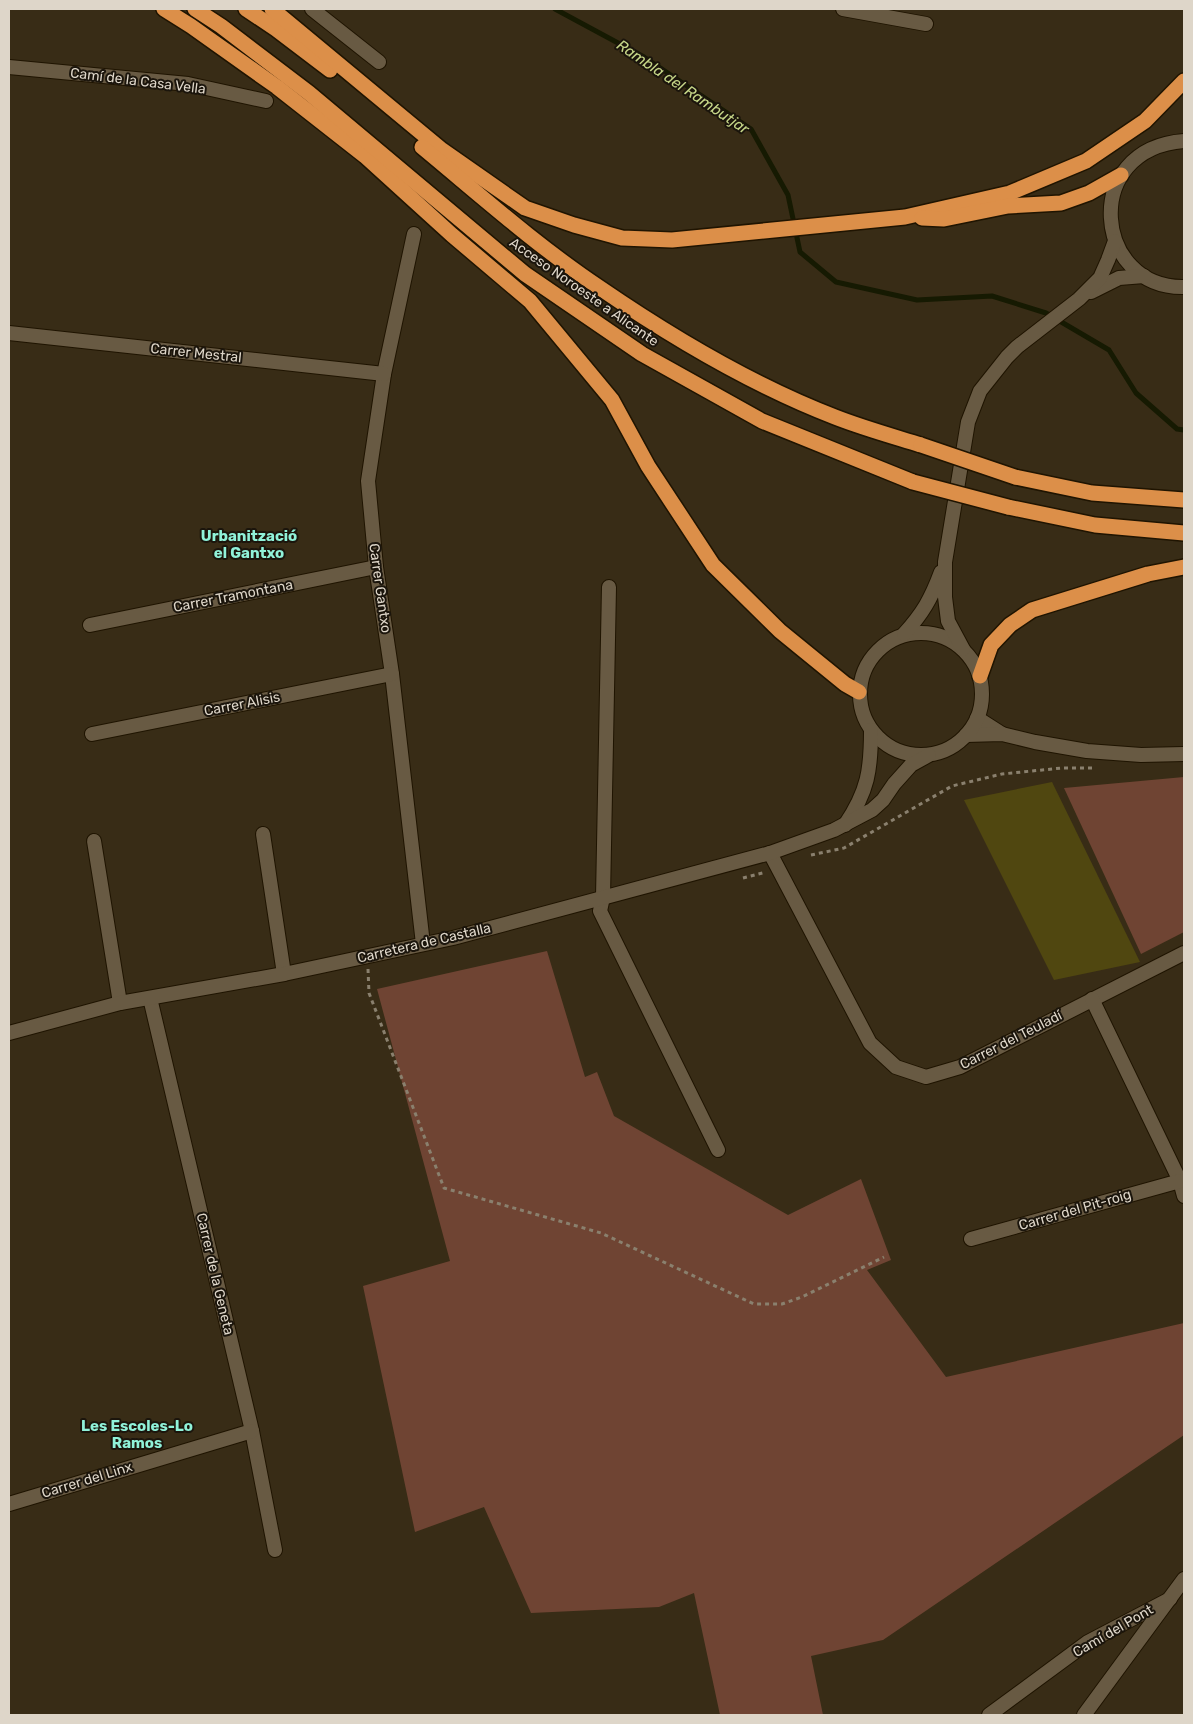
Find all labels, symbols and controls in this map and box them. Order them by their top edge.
water label: Rambla del Rambutjar [613,36,754,139]
street label: Camí de la Casa Vella [69,64,207,98]
street label: Acceso Noroeste a Alicante [506,234,662,350]
street label: Carrer Mestral [149,340,243,366]
district label: Urbanització el Gantxo [201,527,297,562]
street label: Carrer Gantxo [365,542,395,634]
street label: Carrer Tramontana [172,576,294,616]
street label: Carrer Alisis [202,688,282,720]
street label: Carretera de Castalla [356,919,492,967]
street label: Carrer del Teuladí [957,1007,1065,1073]
street label: Carrer del Pit-roig [1017,1186,1133,1234]
street label: Carrer de la Geneta [193,1211,237,1337]
district label: Les Escoles-Lo Ramos [81,1417,193,1452]
street label: Carrer del Linx [40,1458,135,1502]
street label: Camí del Pont [1070,1601,1157,1661]

